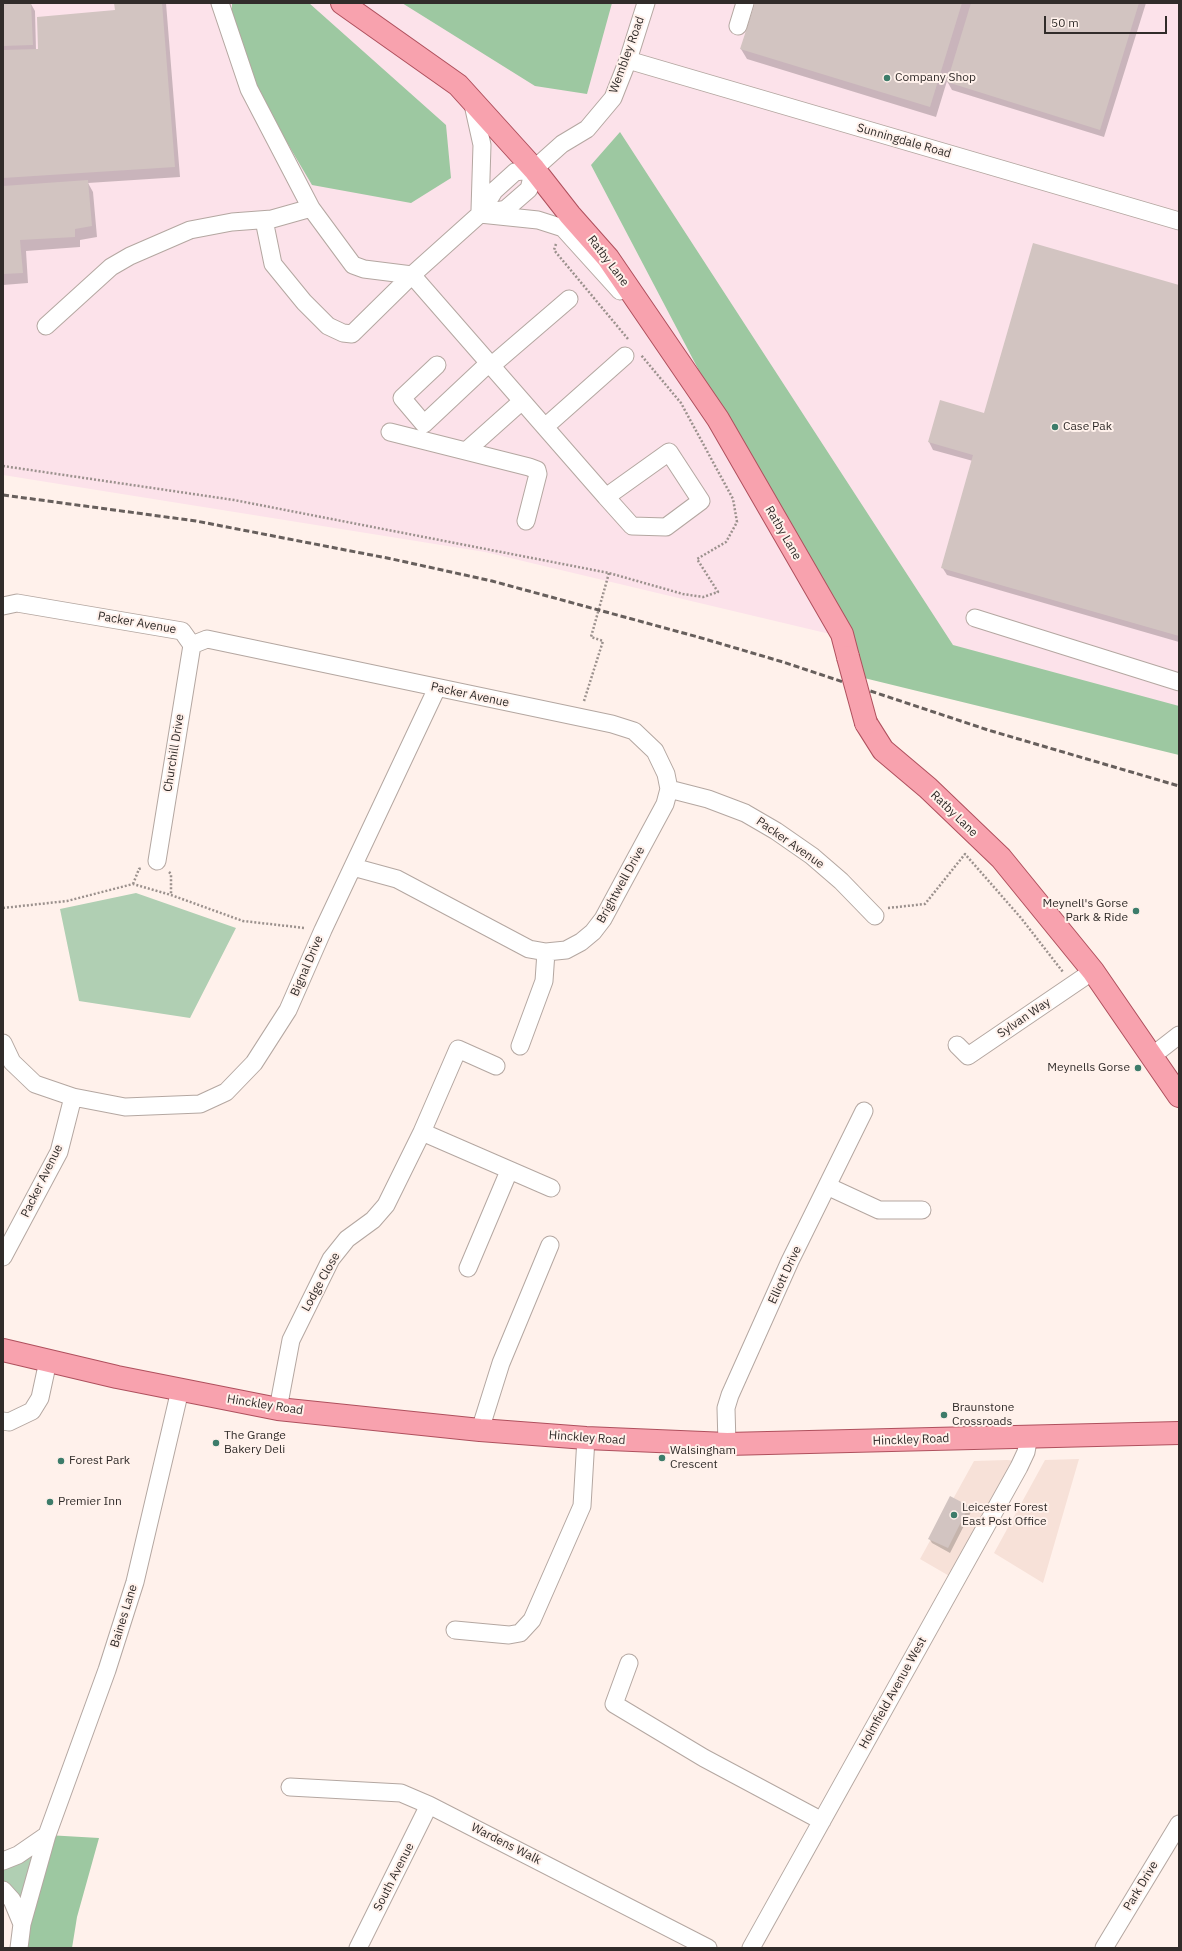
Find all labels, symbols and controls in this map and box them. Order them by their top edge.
scale bar [1046,8,1169,34]
street label: Wembley Road [606,15,648,95]
text: 50 m [1051,15,1079,30]
place label: Company Shop [895,71,976,85]
marker: Company Shop [882,73,892,83]
street label: Sunningdale Road [855,121,953,161]
street label: Ratby Lane [584,233,632,289]
place label: Case Pak [1063,420,1112,434]
marker: Case Pak [1050,422,1060,432]
street label: Ratby Lane [762,504,804,562]
street label: Packer Avenue [97,609,177,637]
street label: Packer Avenue [430,680,510,710]
street label: Churchill Drive [161,713,187,793]
street label: Ratby Lane [928,788,980,840]
street label: Packer Avenue [753,814,827,872]
street label: Brightwell Drive [594,844,648,926]
place label: Meynell's Gorse Park & Ride [1042,897,1128,925]
marker: Meynell's Gorse Park & Ride [1131,906,1141,916]
street label: Bignal Drive [288,934,326,998]
street label: Sylvan Way [995,995,1053,1041]
place label: Meynells Gorse [1047,1061,1130,1075]
marker: Meynells Gorse [1133,1063,1143,1073]
street label: Packer Avenue [18,1142,66,1220]
street label: Elliott Drive [765,1244,805,1306]
street label: Lodge Close [299,1250,343,1314]
street label: Hinckley Road [226,1392,304,1418]
place label: Braunstone Crossroads [952,1401,1014,1429]
marker: Braunstone Crossroads [939,1410,949,1420]
street label: Hinckley Road [548,1428,626,1448]
place label: The Grange Bakery Deli [224,1429,286,1457]
street label: Hinckley Road [872,1431,950,1449]
marker: The Grange Bakery Deli [211,1438,221,1448]
place label: Walsingham Crescent [670,1444,736,1472]
marker: Walsingham Crescent [657,1453,667,1463]
place label: Forest Park [69,1454,130,1468]
marker: Forest Park [56,1456,66,1466]
place label: Premier Inn [58,1495,122,1509]
marker: Premier Inn [45,1497,55,1507]
place label: Leicester Forest East Post Office [962,1501,1048,1529]
marker: Leicester Forest East Post Office [949,1510,959,1520]
street label: Baines Lane [108,1583,140,1649]
street label: Holmfield Avenue West [856,1635,930,1751]
street label: Wardens Walk [468,1820,544,1868]
street label: South Avenue [371,1841,417,1913]
street label: Park Drive [1121,1859,1161,1913]

